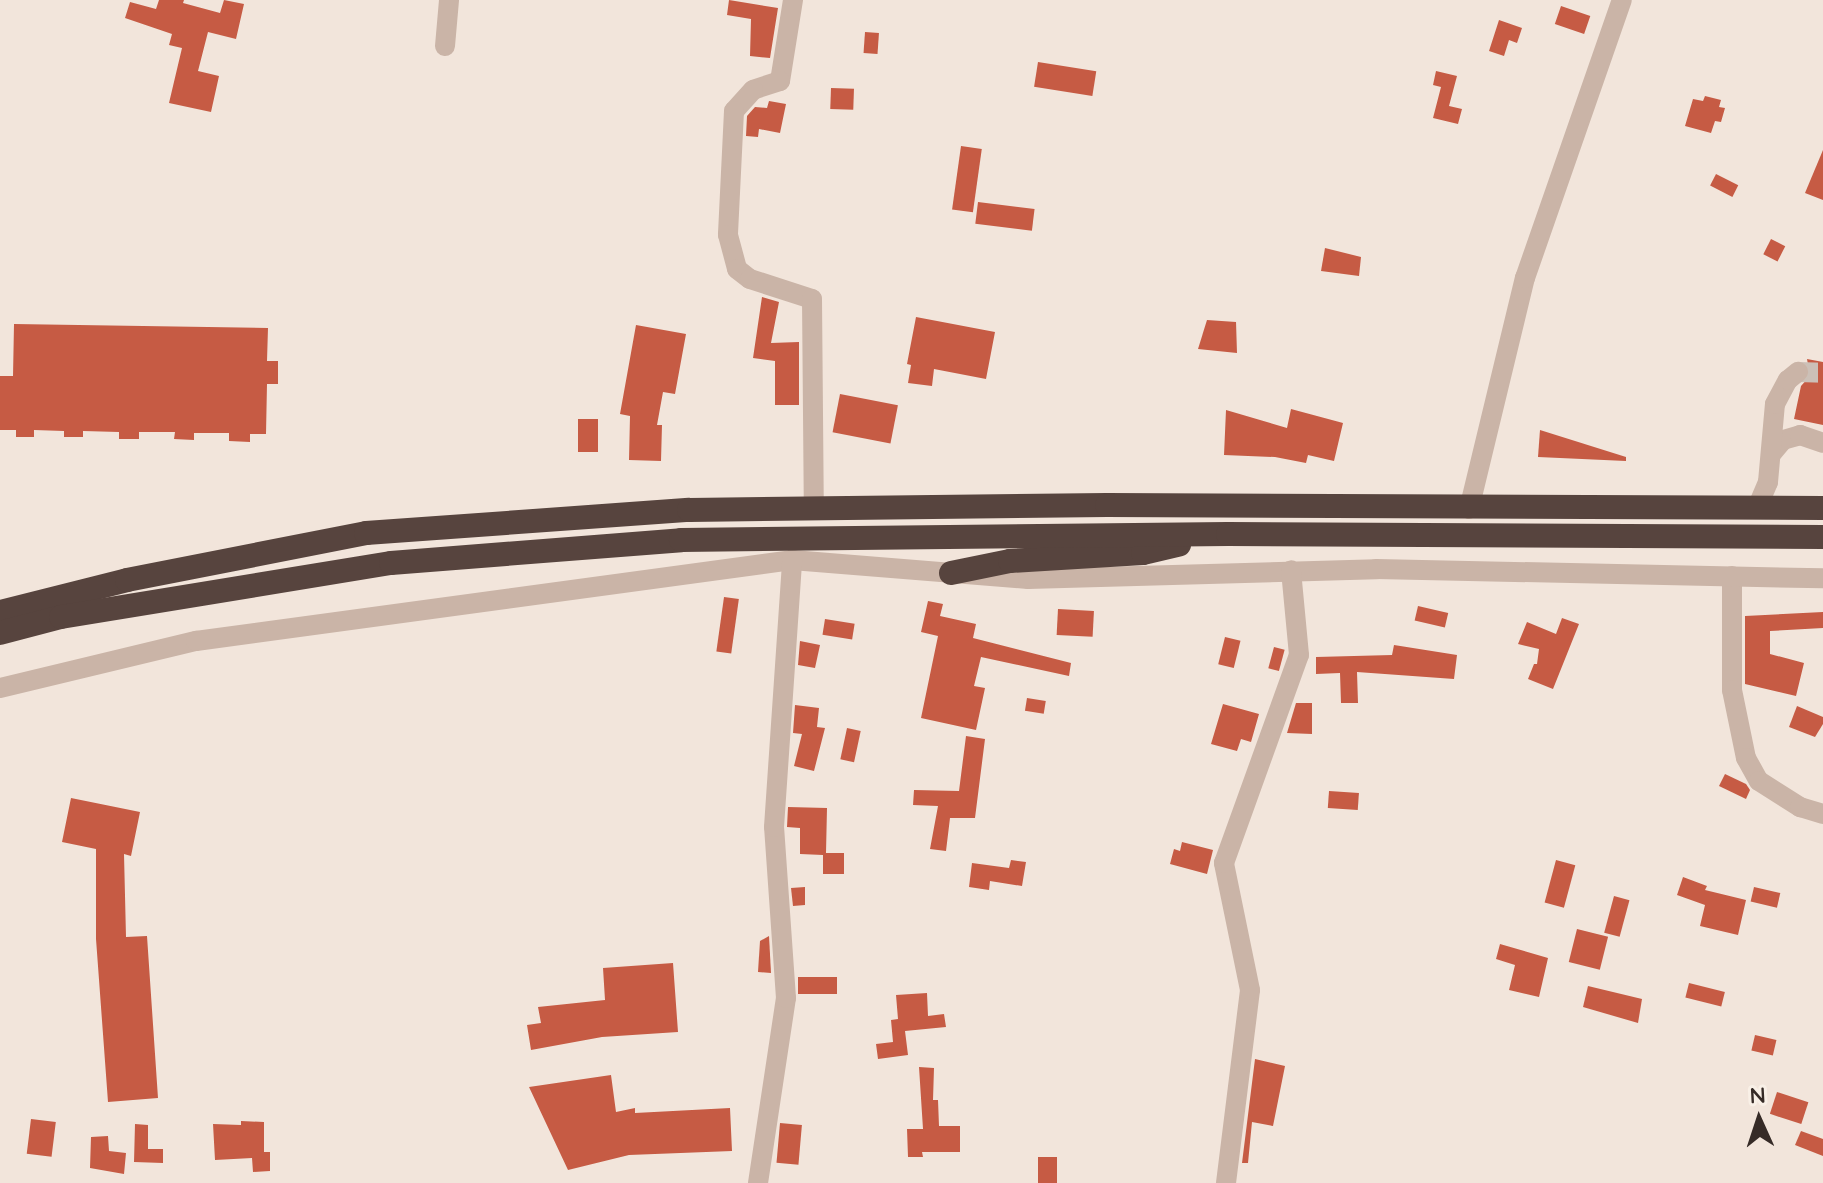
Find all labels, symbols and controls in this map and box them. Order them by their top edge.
north arrow [1719,1079,1799,1159]
text: N [1749,1081,1767,1109]

